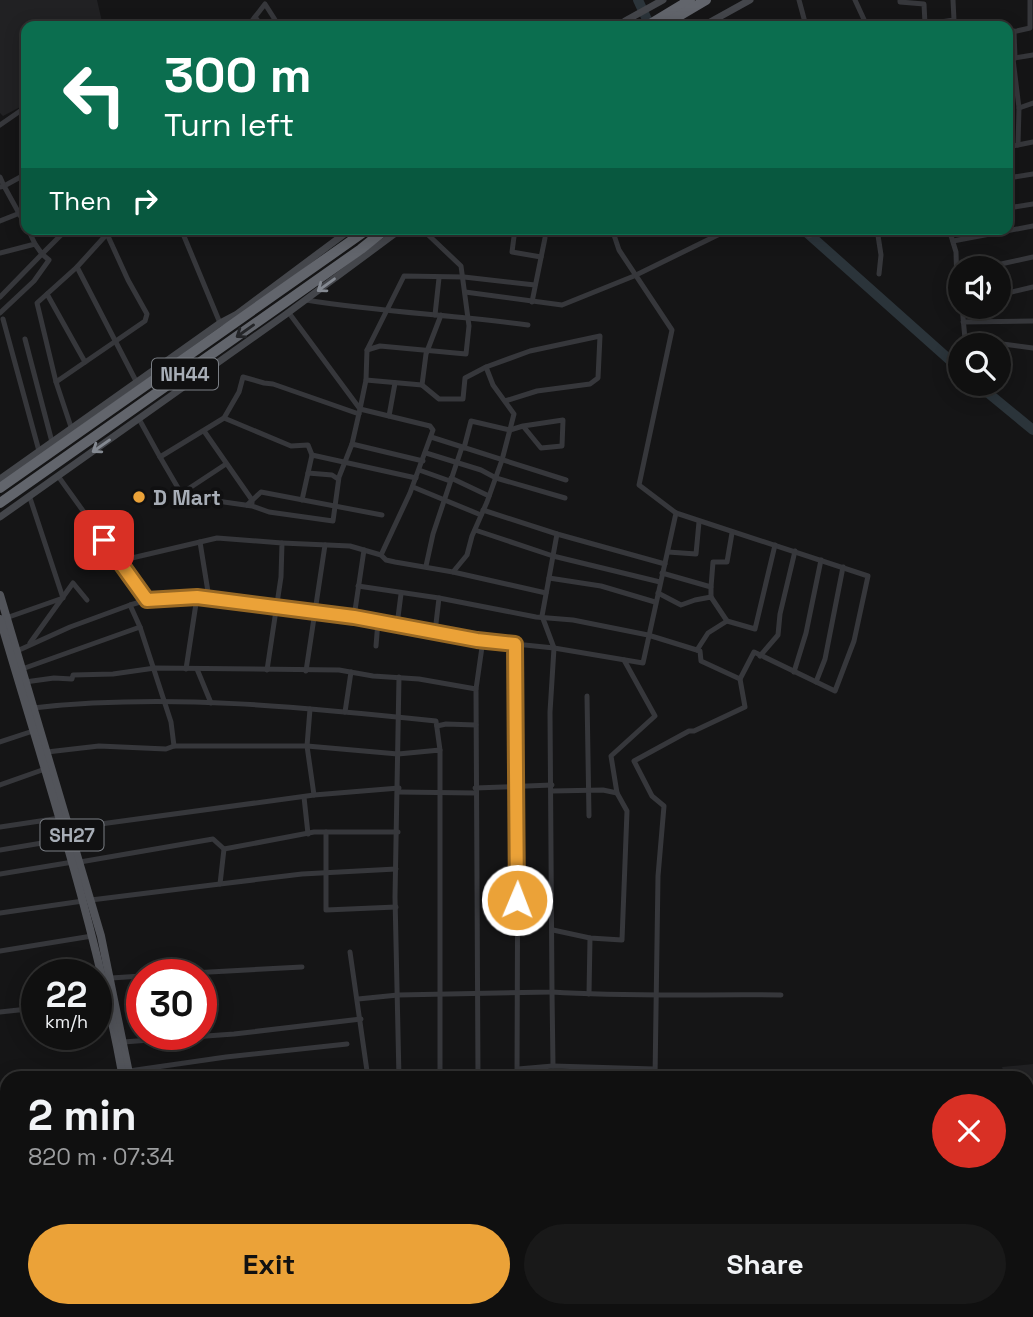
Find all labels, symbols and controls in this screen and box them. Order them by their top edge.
text: 300 m [164,44,312,106]
icon: left [49,49,140,140]
text: Turn left [164,105,294,145]
icon: right [126,182,164,220]
text: Then [49,184,112,218]
map controls [948,256,1011,396]
button: sound [948,256,1011,319]
one-way arrow [317,277,336,292]
one-way arrow [236,324,255,338]
button: search [948,333,1011,396]
road number: NH44 [152,358,218,390]
one-way arrow [92,439,111,453]
place label: D Mart [153,484,221,511]
marker: D Mart [131,489,147,505]
pin [74,510,134,570]
icon: arrive [85,521,123,559]
road number: SH27 [41,820,104,850]
position arrow [480,863,554,937]
speed limit sign: 30 [126,959,217,1050]
text: 22 [46,973,87,1017]
text: km/h [45,1010,88,1033]
text: 2 min [28,1089,137,1142]
button: close [932,1094,1006,1168]
text: 820 m · 07:34 [28,1142,174,1172]
button: Exit [28,1224,510,1304]
button: Share [524,1224,1006,1304]

